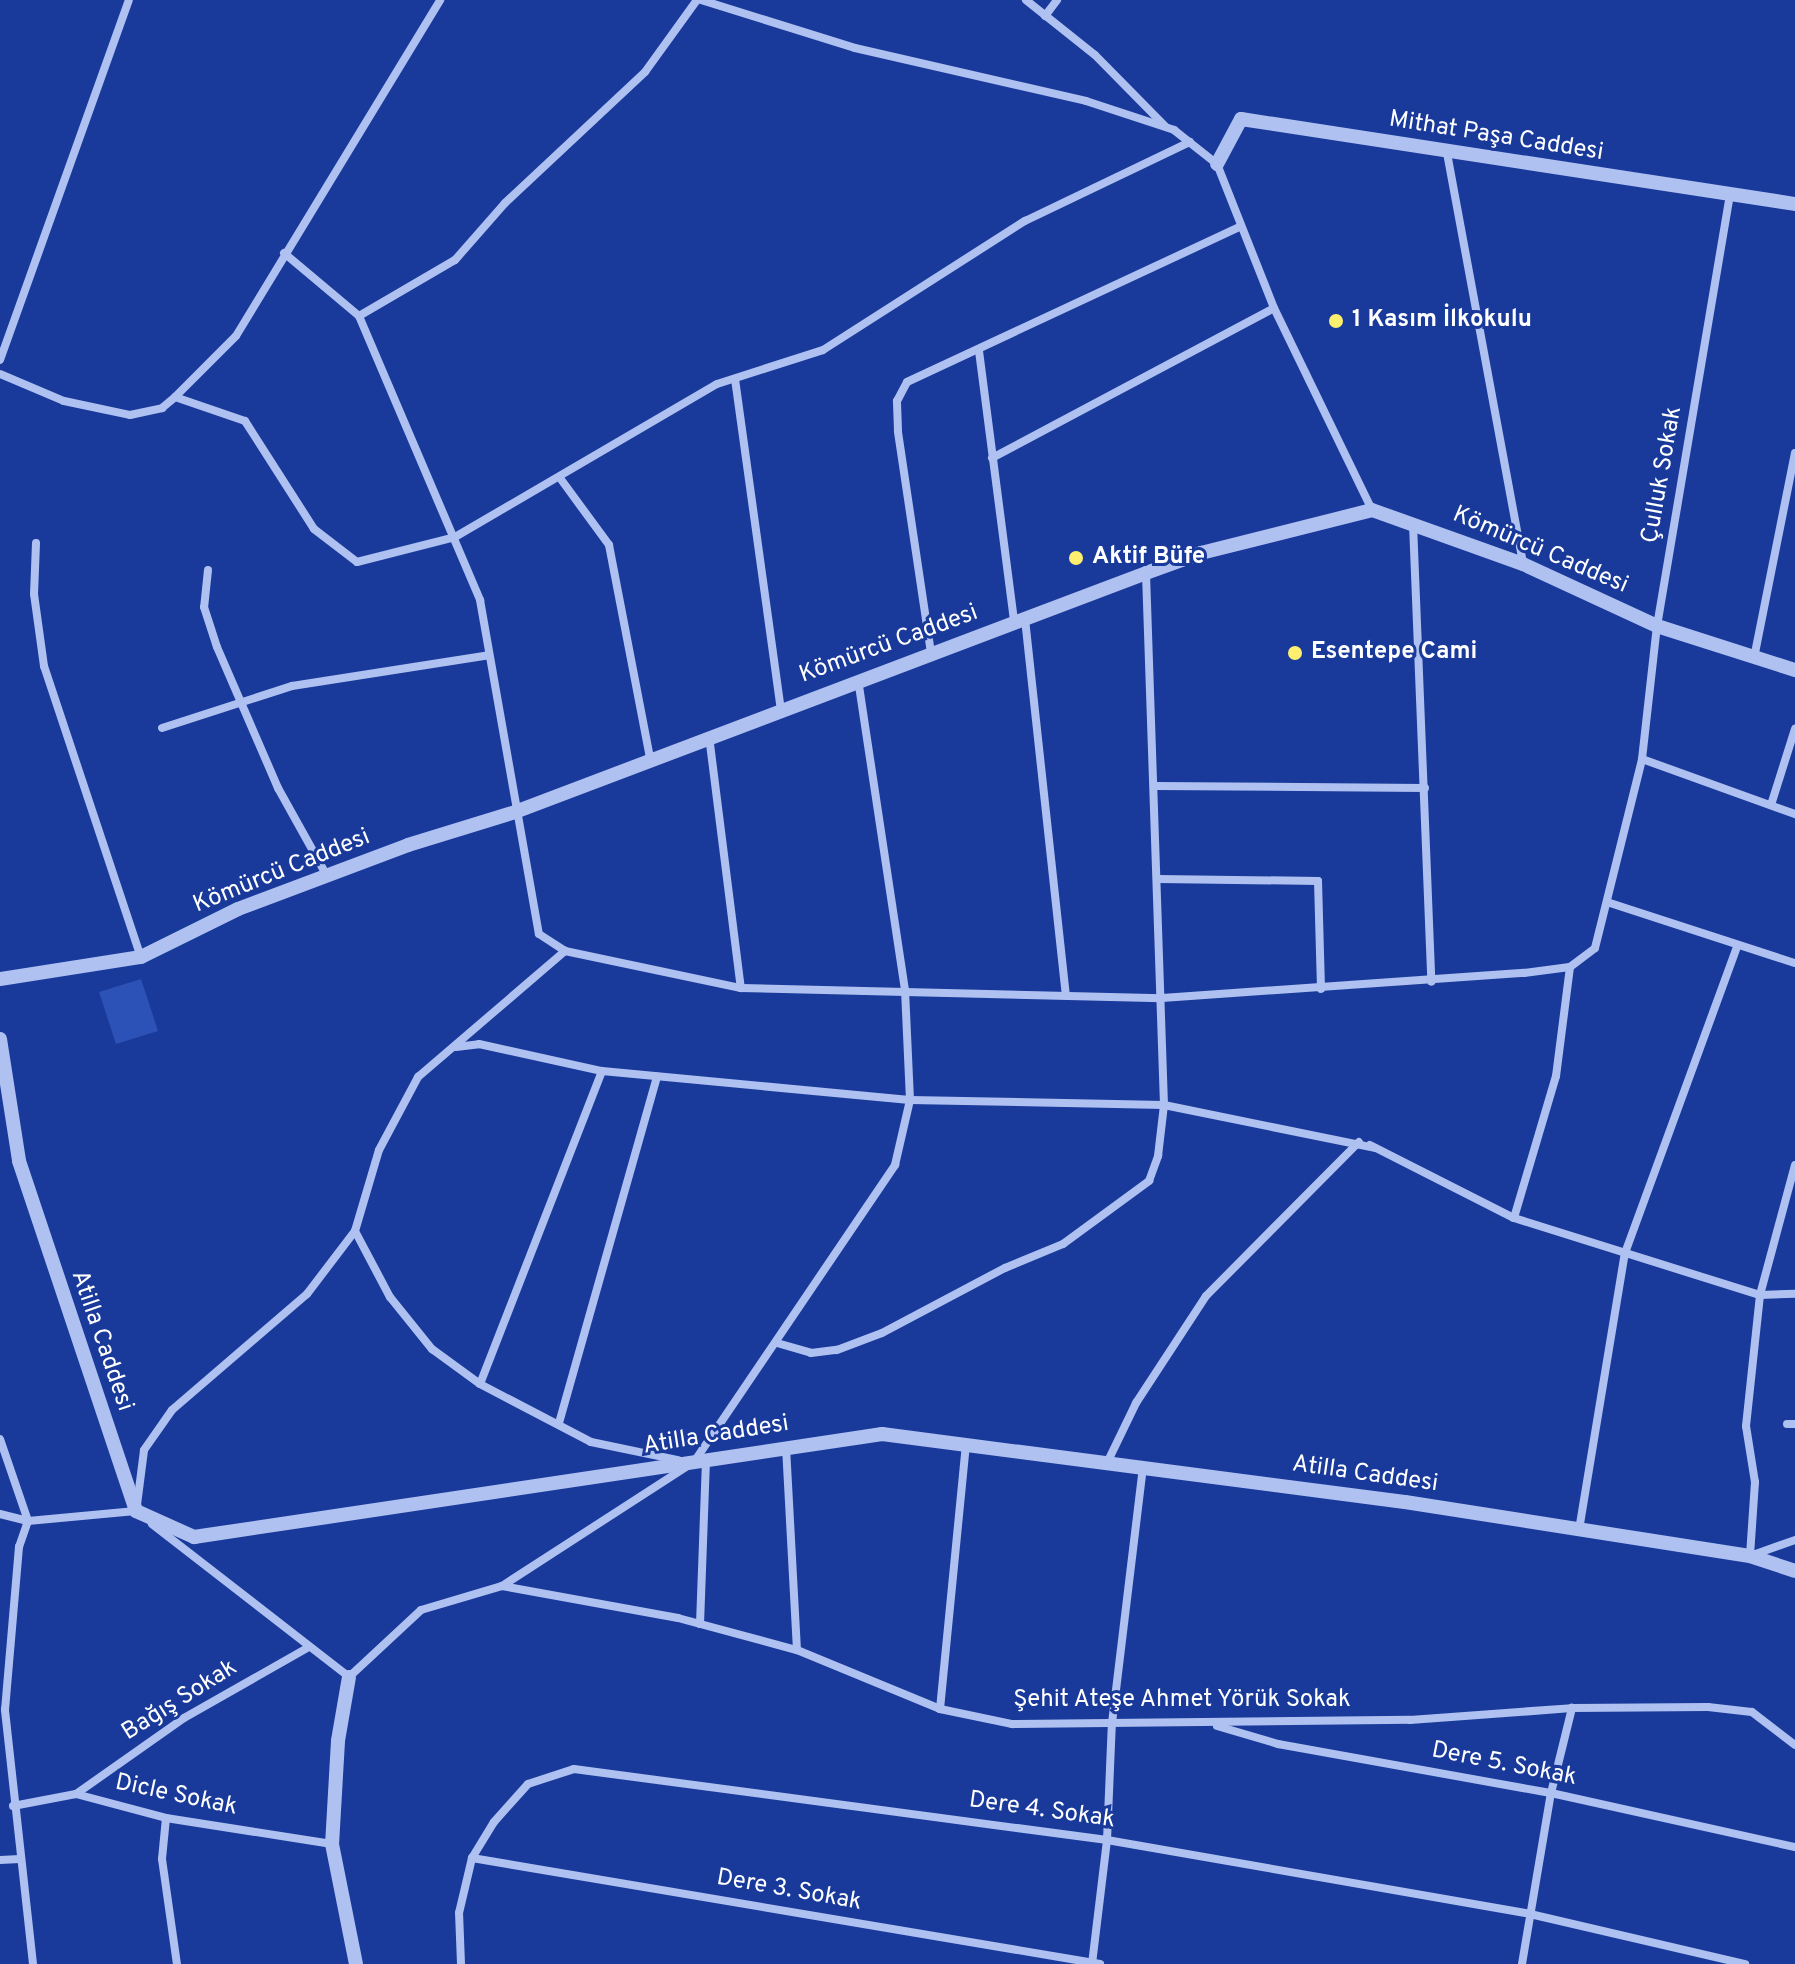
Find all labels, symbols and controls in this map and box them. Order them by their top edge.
street label: Mithat Paşa Caddesi [1387,106,1605,168]
place label: 1 Kasım İlkokulu [1352,307,1532,335]
marker: 1 Kasım İlkokulu [1327,312,1345,330]
street label: Çulluk Sokak [1637,404,1689,546]
street label: Kömürcü Caddesi [1448,501,1632,601]
place label: Aktif Büfe [1092,544,1205,572]
marker: Aktif Büfe [1067,549,1085,567]
street label: Kömürcü Caddesi [796,599,982,691]
place label: Esentepe Cami [1311,639,1477,667]
marker: Esentepe Cami [1286,644,1304,662]
street label: Kömürcü Caddesi [190,823,374,921]
street label: Atilla Caddesi [63,1267,139,1415]
street label: Atilla Caddesi [641,1410,791,1462]
street label: Atilla Caddesi [1290,1451,1440,1499]
street label: Bağış Sokak [117,1654,243,1748]
street label: Şehit Ateşe Ahmet Yörük Sokak [1012,1687,1352,1715]
street label: Dere 5. Sokak [1429,1737,1579,1793]
street label: Dicle Sokak [112,1769,240,1823]
street label: Dere 4. Sokak [967,1786,1117,1836]
street label: Dere 3. Sokak [714,1864,864,1918]

